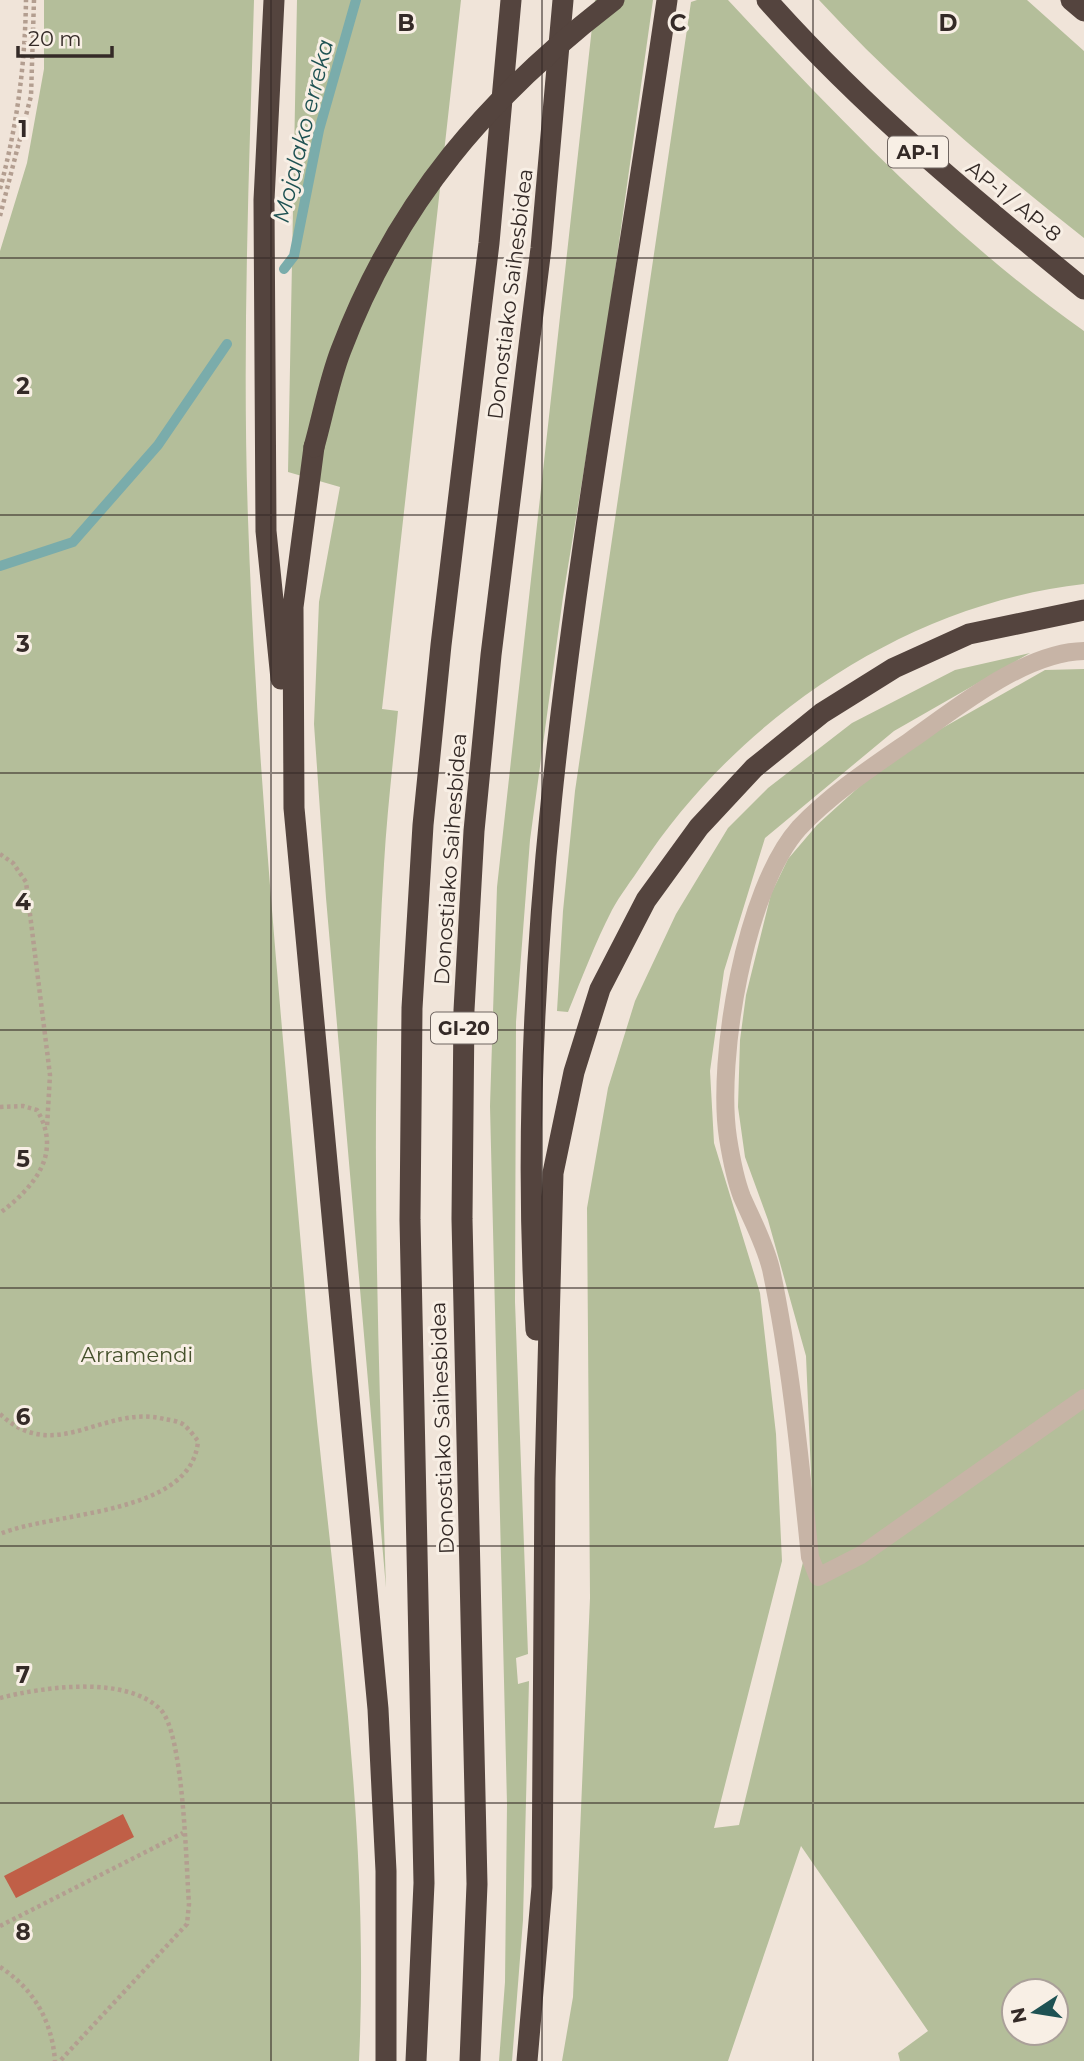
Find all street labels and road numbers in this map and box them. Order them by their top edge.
road number: AP-1 [888,136,948,168]
street label: AP-1 / AP-8 [961,155,1067,247]
street label: Donostiako Saihesbidea [482,167,538,421]
street label: Donostiako Saihesbidea [429,732,471,986]
road number: GI-20 [431,1012,497,1044]
street label: Donostiako Saihesbidea [425,1301,459,1555]

